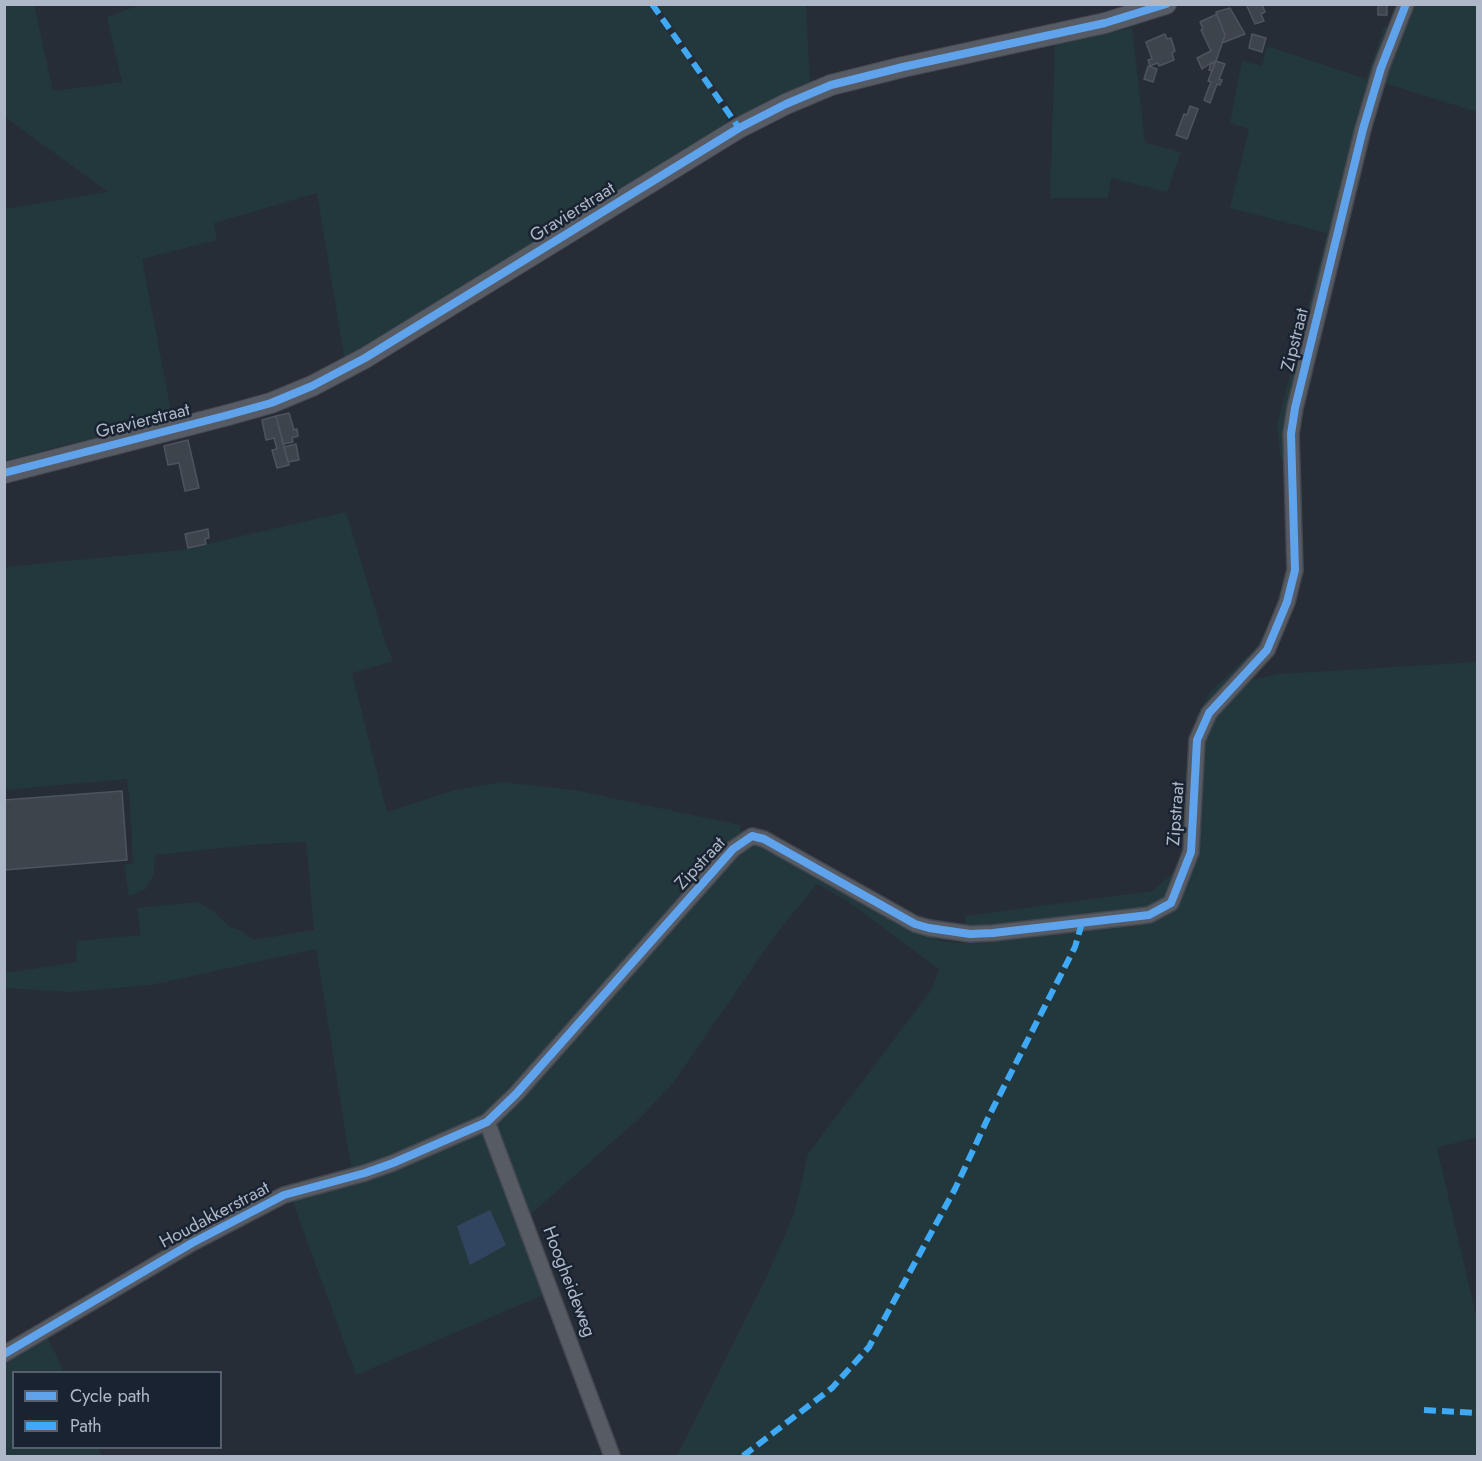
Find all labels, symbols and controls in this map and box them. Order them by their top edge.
street label: Gravierstraat [527,178,619,248]
street label: Zipstraat [1278,306,1314,374]
street label: Gravierstraat [94,400,192,444]
street label: Zipstraat [1164,781,1190,847]
street label: Zipstraat [671,833,731,895]
street label: Houdakkerstraat [156,1178,274,1254]
street label: Hoogheideweg [537,1224,599,1340]
legend [12,1371,222,1449]
text: Cycle path [70,1383,150,1409]
text: Path [70,1413,102,1439]

